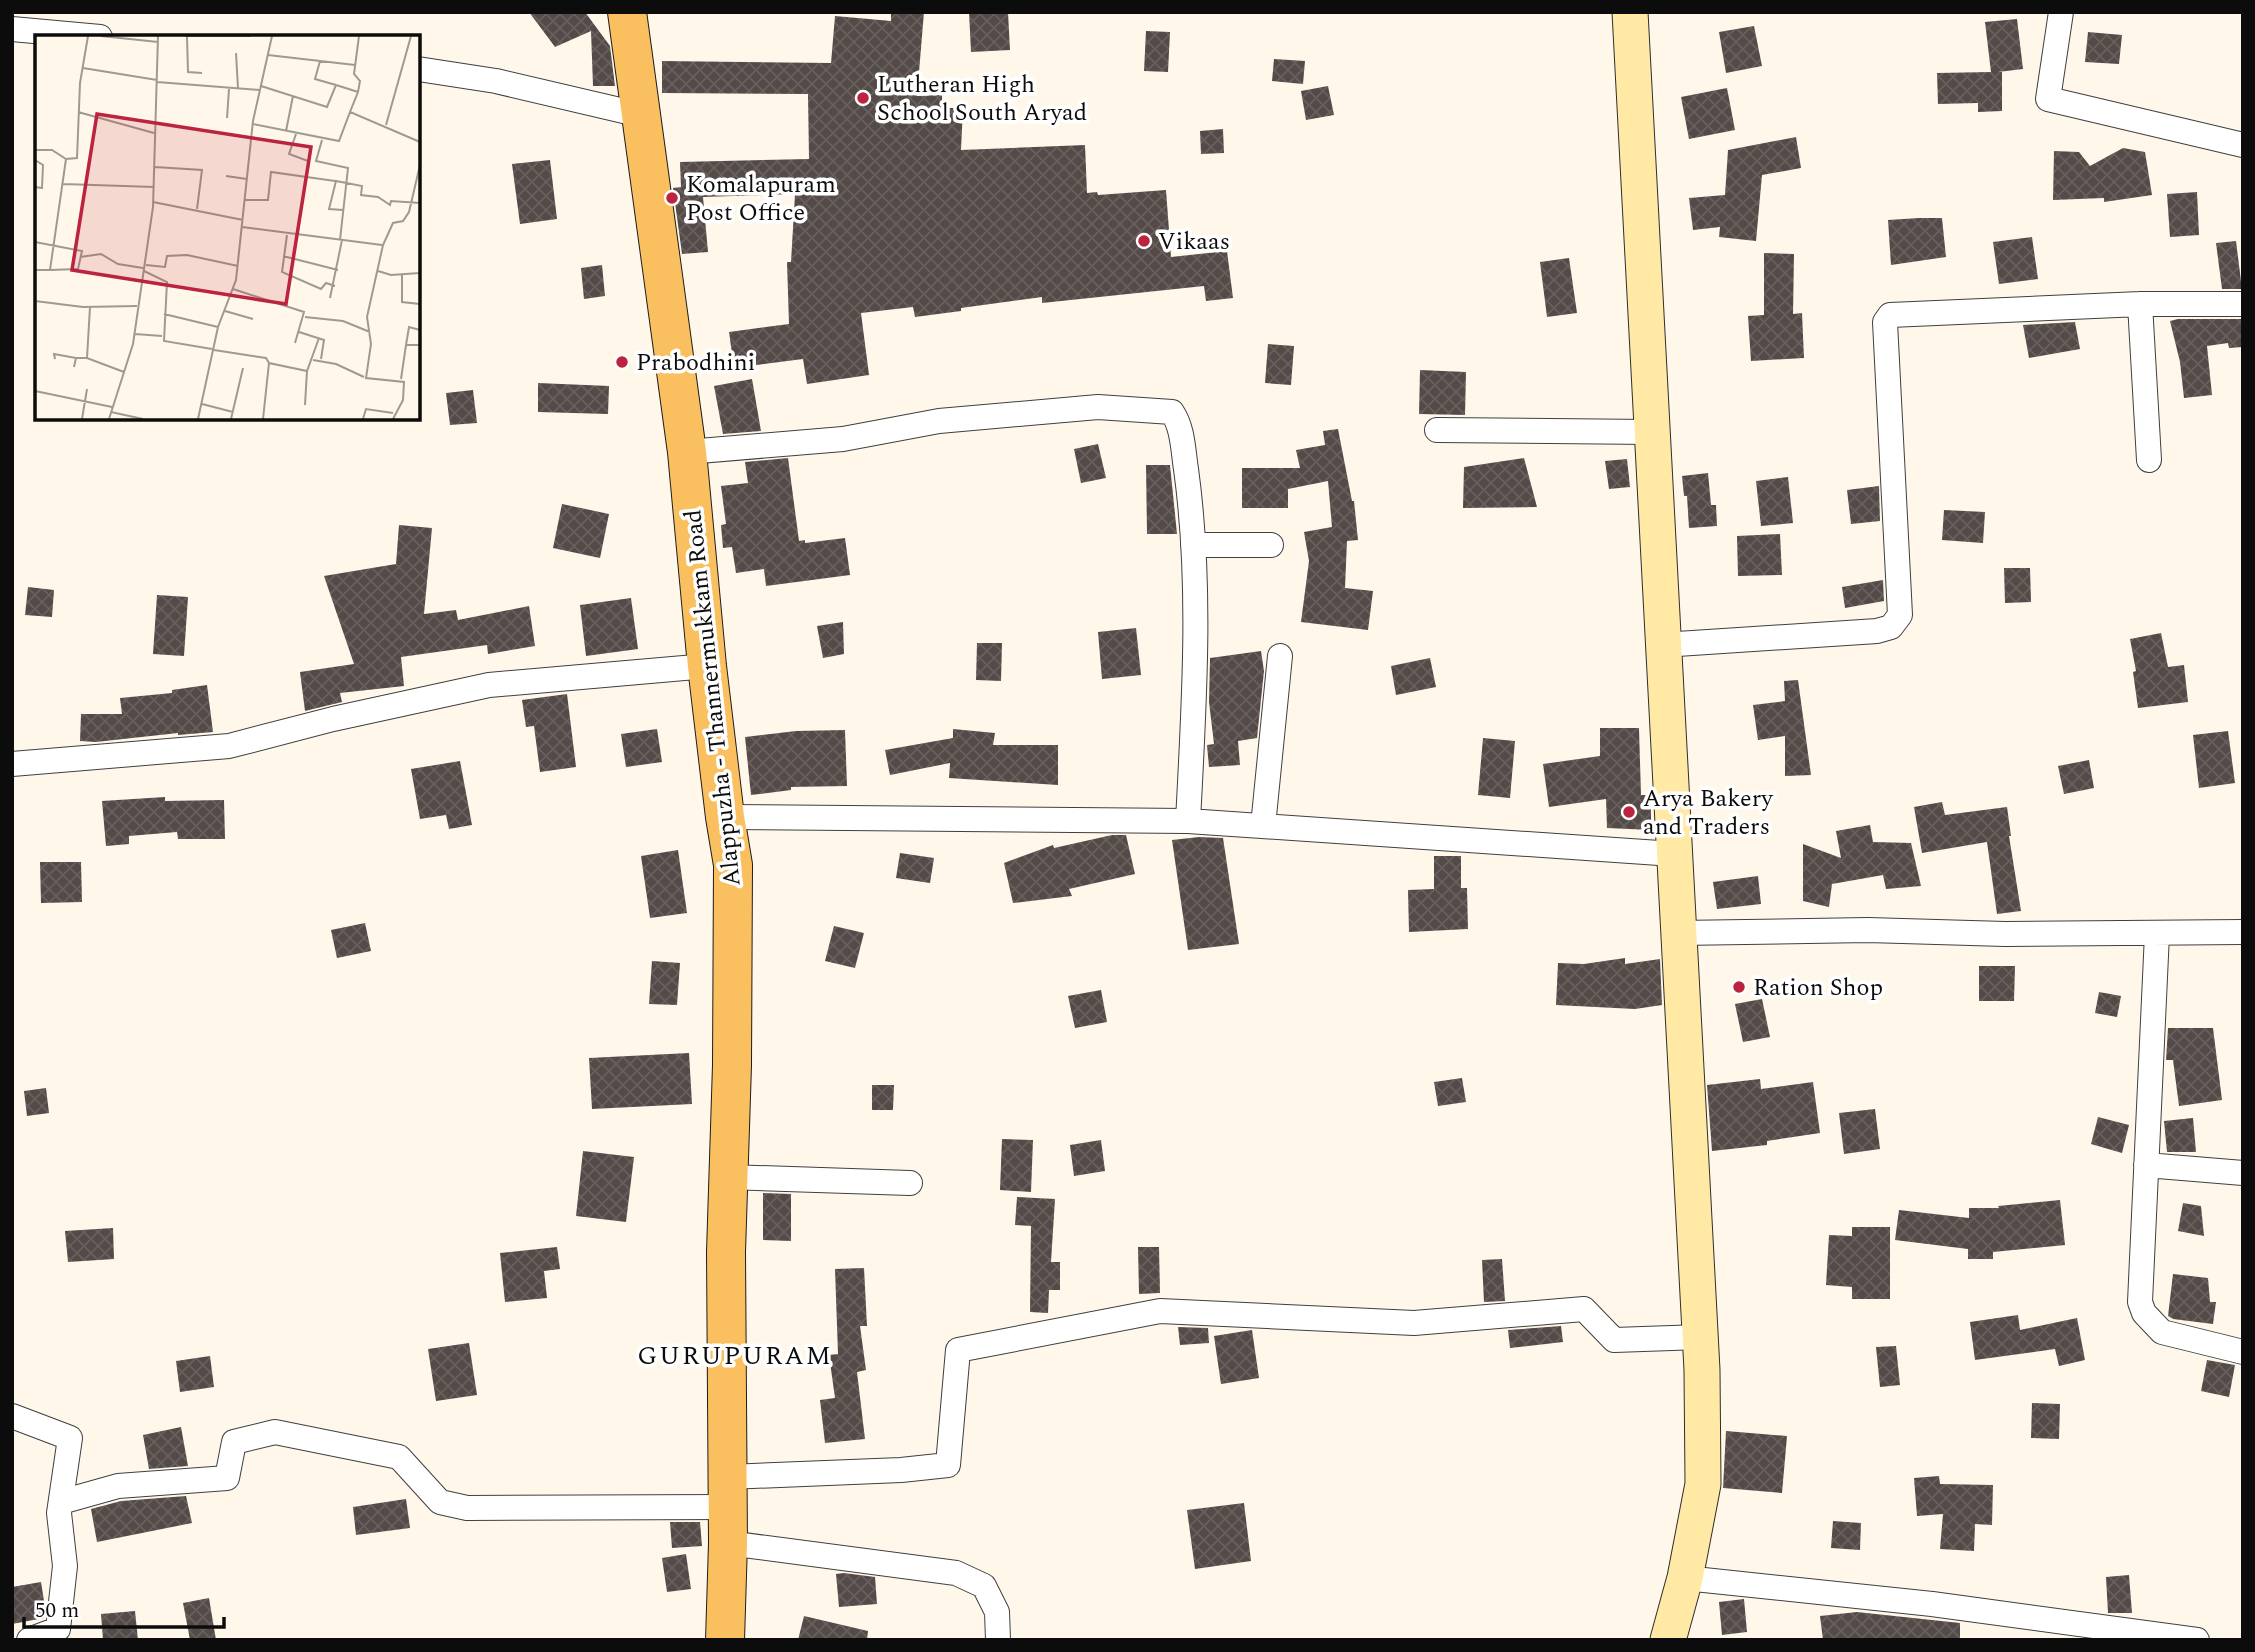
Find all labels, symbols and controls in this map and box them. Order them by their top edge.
inset map [35,35,420,420]
place label: Lutheran High School South Aryad [877,67,1087,131]
marker: Lutheran High School South Aryad [855,90,871,106]
place label: Komalapuram Post Office [686,167,836,231]
marker: Komalapuram Post Office [664,190,680,206]
place label: Vikaas [1158,224,1230,260]
marker: Vikaas [1136,233,1152,249]
place label: Prabodhini [636,345,755,381]
marker: Prabodhini [614,354,630,370]
street label: Alappuzha - Thannermukkam Road [675,508,751,888]
place label: Arya Bakery and Traders [1643,781,1774,845]
marker: Arya Bakery and Traders [1621,804,1637,820]
place label: Ration Shop [1753,970,1883,1006]
marker: Ration Shop [1731,979,1747,995]
district label: GURUPURAM [637,1336,833,1376]
scale bar [24,1586,224,1630]
text: 50 m [35,1595,79,1627]

